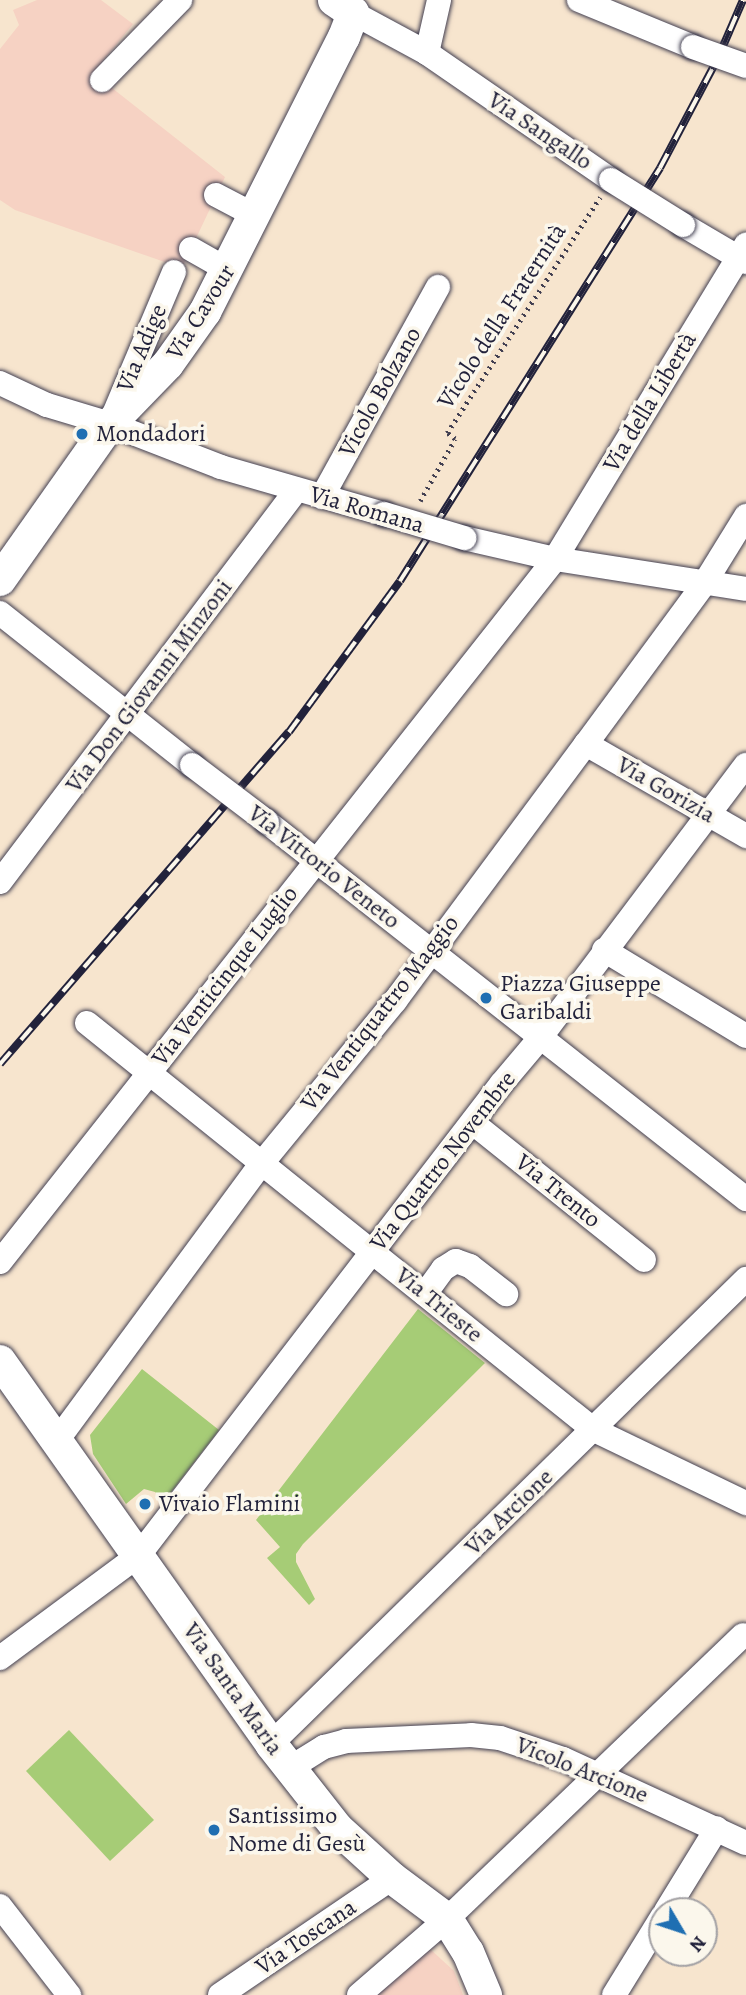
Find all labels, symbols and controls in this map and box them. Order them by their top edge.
street label: Via Sangallo [482,86,598,176]
street label: Vicolo della Fraternità [431,218,573,414]
street label: Via Cavour [161,259,241,365]
street label: Via Adige [111,300,173,396]
street label: Vicolo Bolzano [332,322,428,462]
street label: Via della Libertà [597,327,703,477]
place label: Mondadori [96,420,206,448]
marker: Mondadori [74,426,90,442]
street label: Via Romana [306,480,428,540]
street label: Via Don Giovanni Minzoni [60,574,238,798]
street label: Via Gorizia [612,750,720,830]
street label: Via Vittorio Veneto [242,799,406,935]
street label: Via Venticinque Luglio [146,880,304,1072]
street label: Via Ventiquattro Maggio [295,910,465,1116]
place label: Piazza Giuseppe Garibaldi [500,970,661,1026]
marker: Piazza Giuseppe Garibaldi [478,990,494,1006]
street label: Via Quattro Novembre [364,1065,522,1257]
street label: Via Trento [509,1148,607,1234]
street label: Via Trieste [390,1261,488,1349]
street label: Via Arcione [459,1463,559,1561]
place label: Vivaio Flamini [159,1490,300,1518]
marker: Vivaio Flamini [137,1496,153,1512]
street label: Via Santa Maria [177,1617,289,1761]
street label: Vicolo Arcione [512,1730,652,1810]
place label: Santissimo Nome di Gesù [228,1802,366,1858]
marker: Santissimo Nome di Gesù [206,1822,222,1838]
street label: Via Toscana [250,1893,362,1981]
north arrow [648,1897,718,1967]
text: N [683,1930,712,1958]

